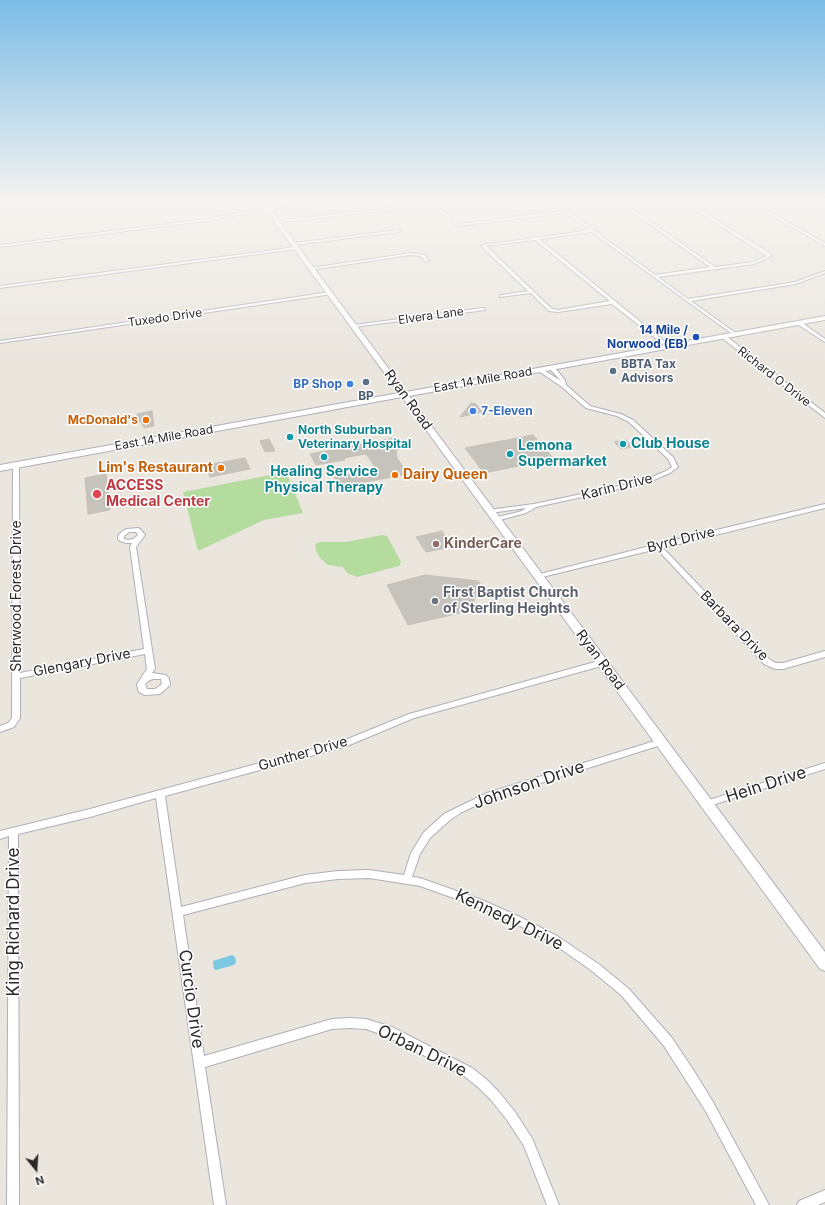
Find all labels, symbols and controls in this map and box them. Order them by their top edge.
street label: Elvera Lane [397,304,465,328]
street label: Tuxedo Drive [127,306,203,330]
place label: 14 Mile / Norwood (EB) [607,323,688,351]
marker: 14 Mile / Norwood (EB) [691,332,701,342]
street label: Richard O Drive [735,344,813,410]
place label: BBTA Tax Advisors [621,357,676,385]
street label: East 14 Mile Road [433,364,533,396]
street label: Ryan Road [380,366,436,434]
marker: BBTA Tax Advisors [608,366,618,376]
place label: BP Shop [293,377,342,391]
marker: BP [361,377,371,387]
marker: BP Shop [345,379,355,389]
place label: BP [358,389,374,403]
place label: 7-Eleven [481,404,533,418]
marker: 7-Eleven [468,406,478,416]
place label: McDonald's [68,413,138,427]
marker: McDonald's [141,415,151,425]
street label: East 14 Mile Road [114,422,214,454]
place label: North Suburban Veterinary Hospital [298,423,411,451]
marker: North Suburban Veterinary Hospital [285,432,295,442]
place label: Club House [631,436,710,452]
place label: Lemona Supermarket [518,438,607,470]
marker: Club House [618,439,628,449]
marker: Lemona Supermarket [505,449,515,459]
marker: Healing Service Physical Therapy [319,452,329,462]
place label: Lim's Restaurant [98,460,213,476]
marker: Lim's Restaurant [216,463,226,473]
place label: Healing Service Physical Therapy [265,464,383,496]
place label: Dairy Queen [403,467,488,483]
marker: Dairy Queen [390,470,400,480]
street label: Karin Drive [580,470,654,504]
place label: ACCESS Medical Center [106,478,210,510]
marker: ACCESS Medical Center [91,488,103,500]
street label: Sherwood Forest Drive [9,520,25,672]
street label: Byrd Drive [645,523,717,557]
place label: KinderCare [444,536,522,552]
marker: KinderCare [431,539,441,549]
place label: First Baptist Church of Sterling Heights [443,585,579,618]
street label: Barbara Drive [696,587,772,665]
marker: First Baptist Church of Sterling Heights [430,596,440,606]
street label: Ryan Road [572,627,628,693]
street label: Glengary Drive [32,645,132,681]
street label: Gunther Drive [256,733,350,775]
street label: Johnson Drive [471,756,587,814]
street label: Hein Drive [723,762,809,808]
street label: King Richard Drive [4,848,24,996]
street label: Kennedy Drive [452,885,566,955]
street label: Curcio Drive [174,948,208,1050]
street label: Orban Drive [374,1021,470,1081]
north arrow [16,1149,56,1189]
text: N [34,1172,46,1188]

